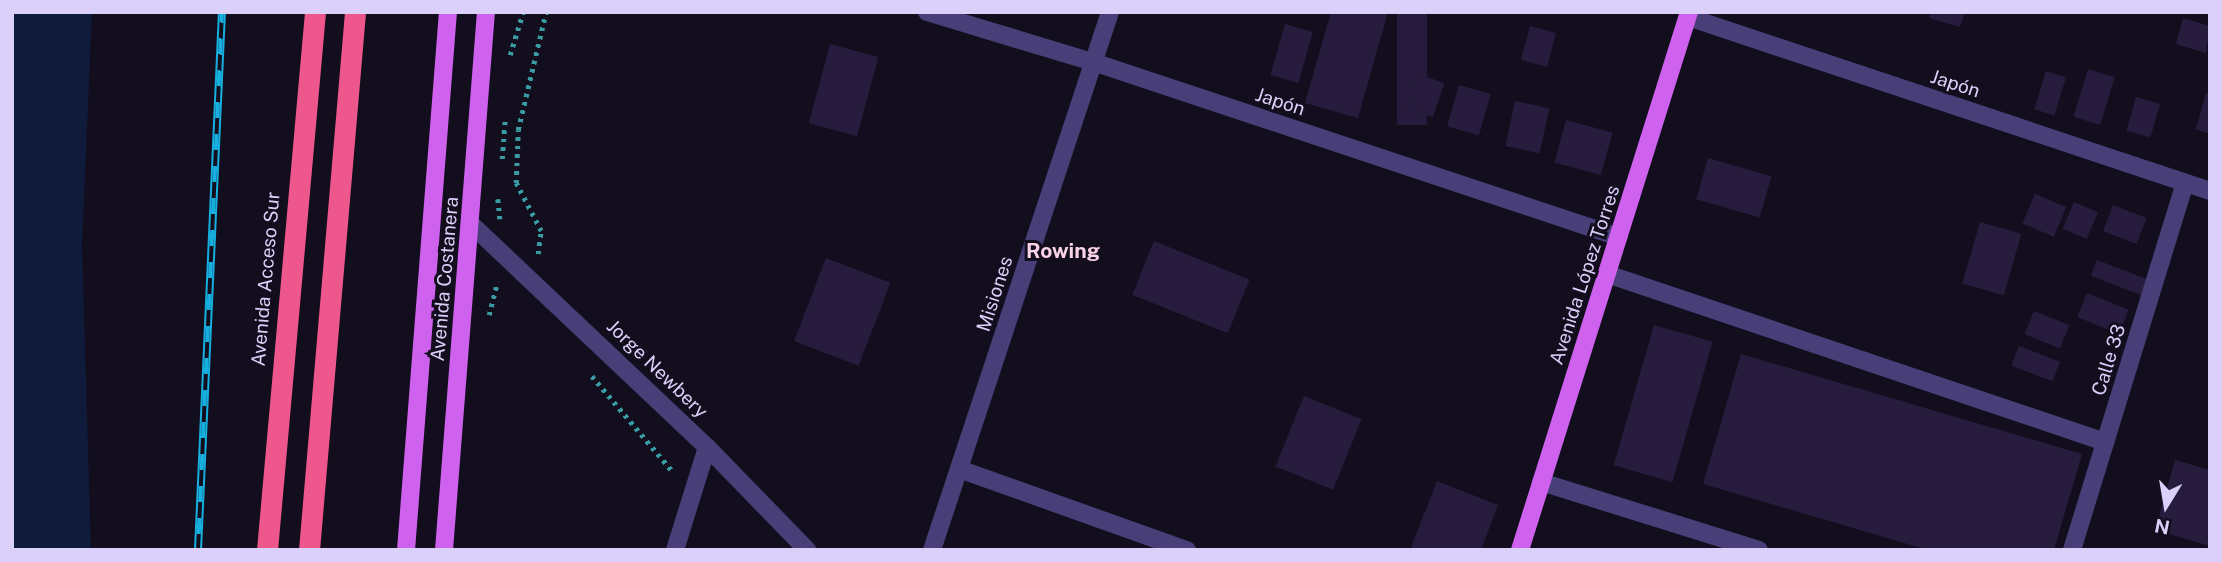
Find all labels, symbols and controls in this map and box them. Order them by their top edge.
street label: Japón [1927,65,1983,103]
street label: Japón [1252,83,1308,121]
street label: Avenida López Torres [1545,182,1625,368]
street label: Avenida Acceso Sur [247,191,285,367]
street label: Avenida Costanera [426,196,464,362]
district label: Rowing [1026,238,1100,264]
street label: Misiones [972,253,1018,335]
street label: Jorge Newbery [602,315,712,423]
street label: Calle 33 [2087,322,2131,398]
north arrow [2131,471,2201,541]
text: N [2153,514,2171,539]

